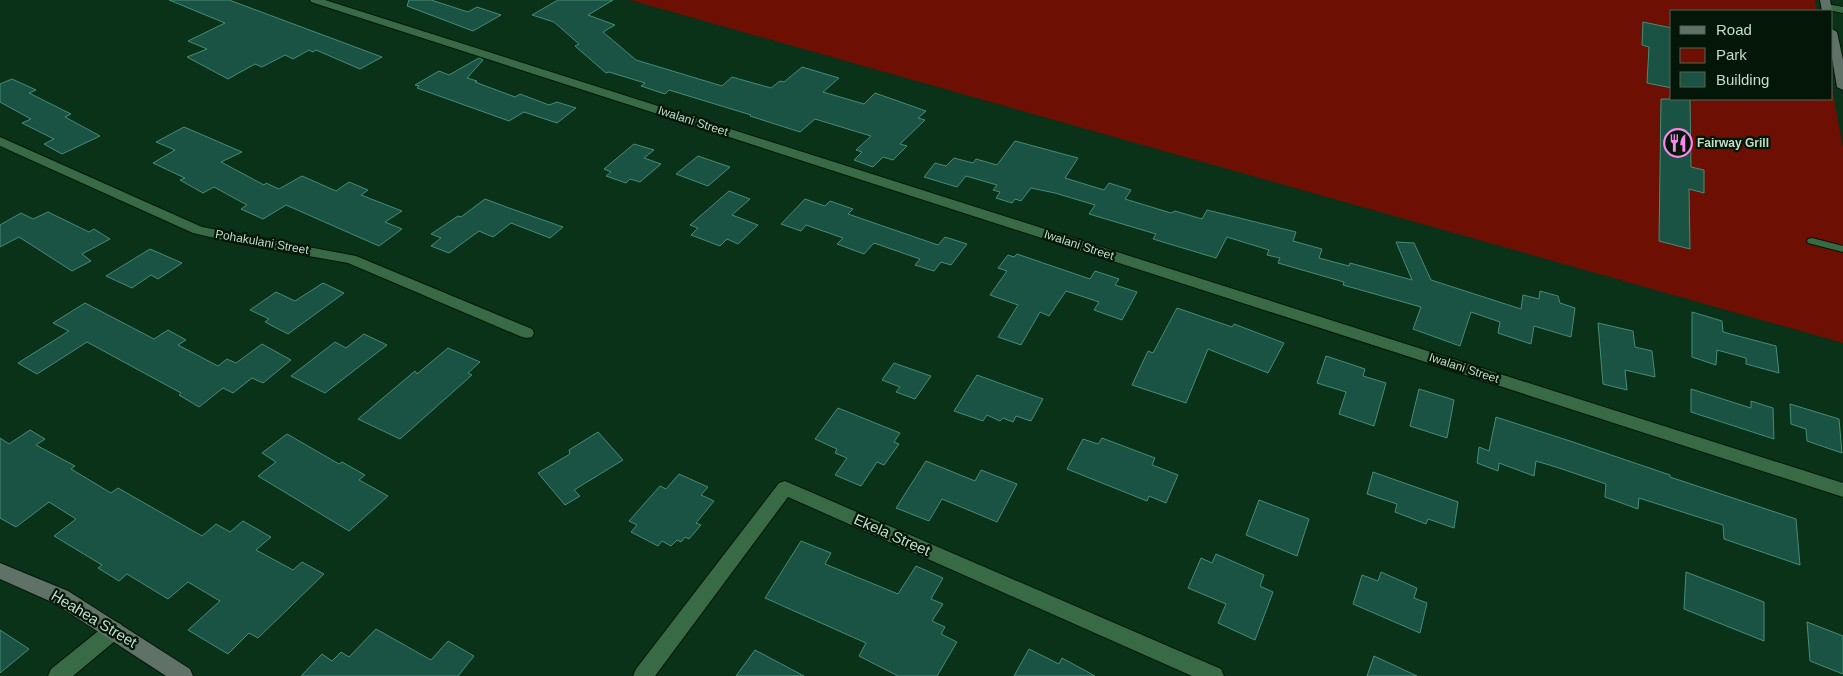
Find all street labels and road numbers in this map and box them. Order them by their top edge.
street label: Iwalani Street [656,103,730,139]
street label: Pohakulani Street [214,227,311,257]
street label: Iwalani Street [1042,227,1116,263]
street label: Iwalani Street [1427,350,1501,386]
street label: Ekela Street [851,510,934,559]
street label: Heahea Street [48,586,141,651]

